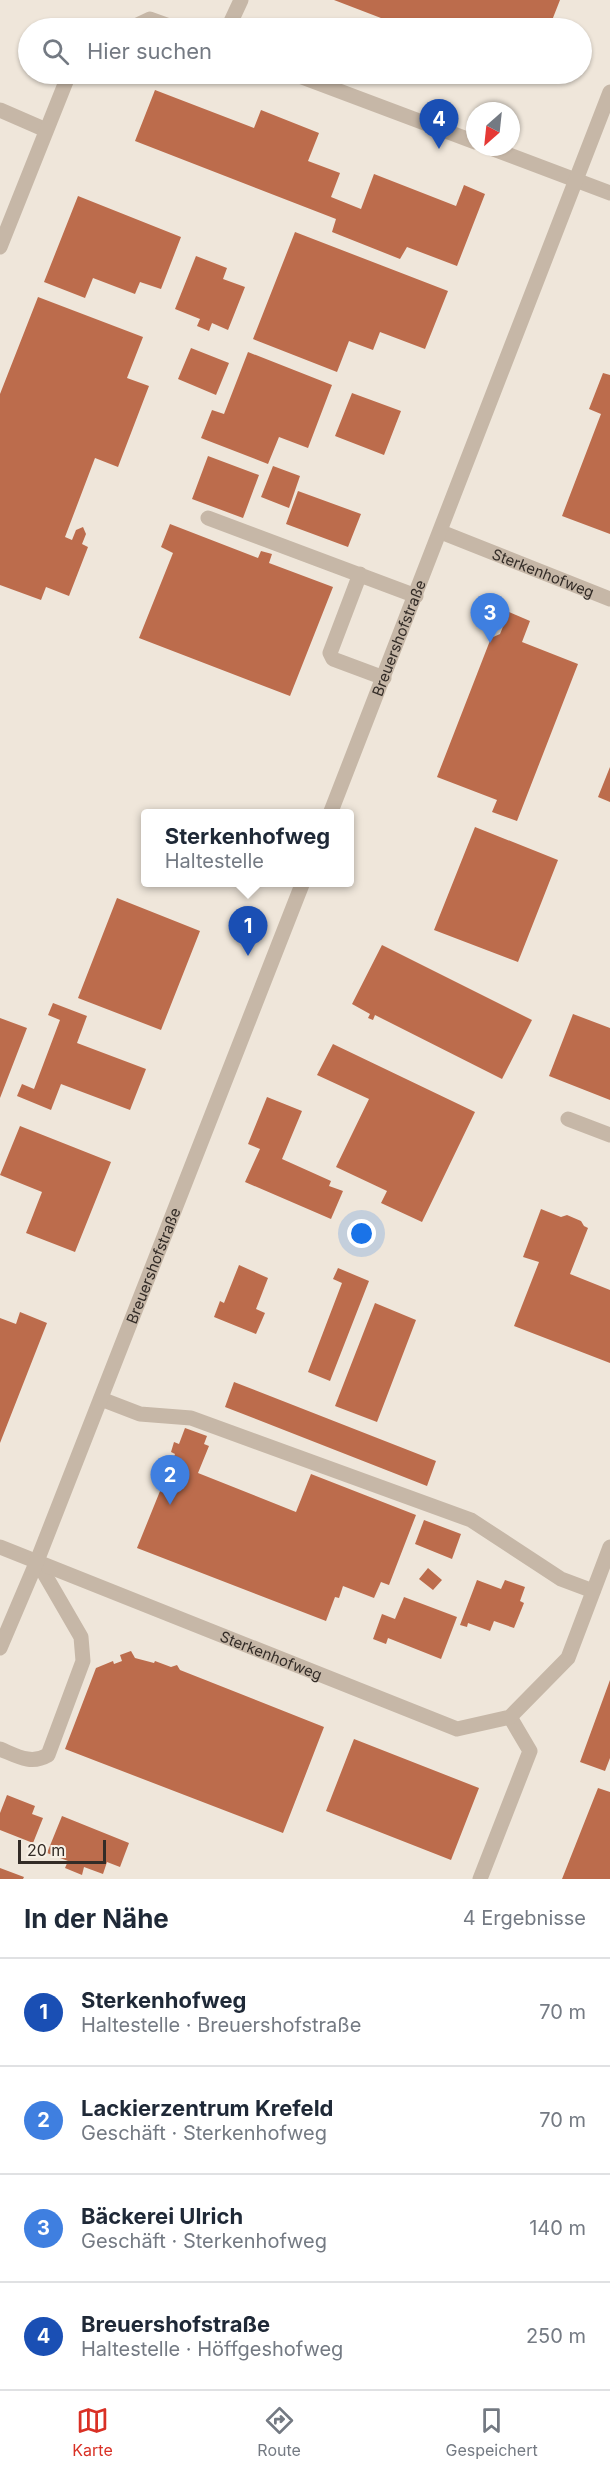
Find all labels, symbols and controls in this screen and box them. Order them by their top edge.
search box [18,18,592,84]
icon: search [39,35,72,68]
text: Hier suchen [87,38,212,64]
pin: 4 [420,100,458,149]
north arrow [466,102,520,156]
street label: Sterkenhofweg [489,544,597,601]
street label: Breuershofstraße [367,577,429,699]
pin: 3 [470,594,510,643]
popup [141,809,354,887]
text: Sterkenhofweg [165,823,330,849]
text: Haltestelle [165,849,264,873]
pin: 1 [228,906,268,956]
street label: Breuershofstraße [121,1205,184,1326]
your location [347,1219,376,1248]
pin: 2 [150,1456,190,1505]
street label: Sterkenhofweg [218,1626,325,1684]
scale bar [18,1837,106,1864]
text: 20 m [27,1840,65,1860]
text: In der Nähe [24,1903,169,1934]
text: 4 Ergebnisse [463,1906,586,1930]
text: Sterkenhofweg [81,1987,247,2013]
text: 1 [39,2000,48,2024]
text: 70 m [539,2000,586,2024]
text: Haltestelle · Breuershofstraße [81,2013,361,2037]
text: Lackierzentrum Krefeld [81,2095,333,2121]
text: 2 [37,2108,50,2132]
text: 70 m [539,2108,586,2132]
text: Geschäft · Sterkenhofweg [81,2121,327,2145]
text: Bäckerei Ulrich [81,2203,243,2229]
text: 3 [37,2216,50,2240]
text: 140 m [529,2216,586,2240]
text: Geschäft · Sterkenhofweg [81,2229,327,2253]
text: Breuershofstraße [81,2311,270,2337]
text: 4 [37,2324,50,2348]
text: 250 m [526,2324,586,2348]
text: Haltestelle · Höffgeshofweg [81,2337,343,2361]
tab: Karte [72,2404,113,2460]
tab: Route [257,2404,301,2460]
tab: Gespeichert [446,2404,538,2460]

